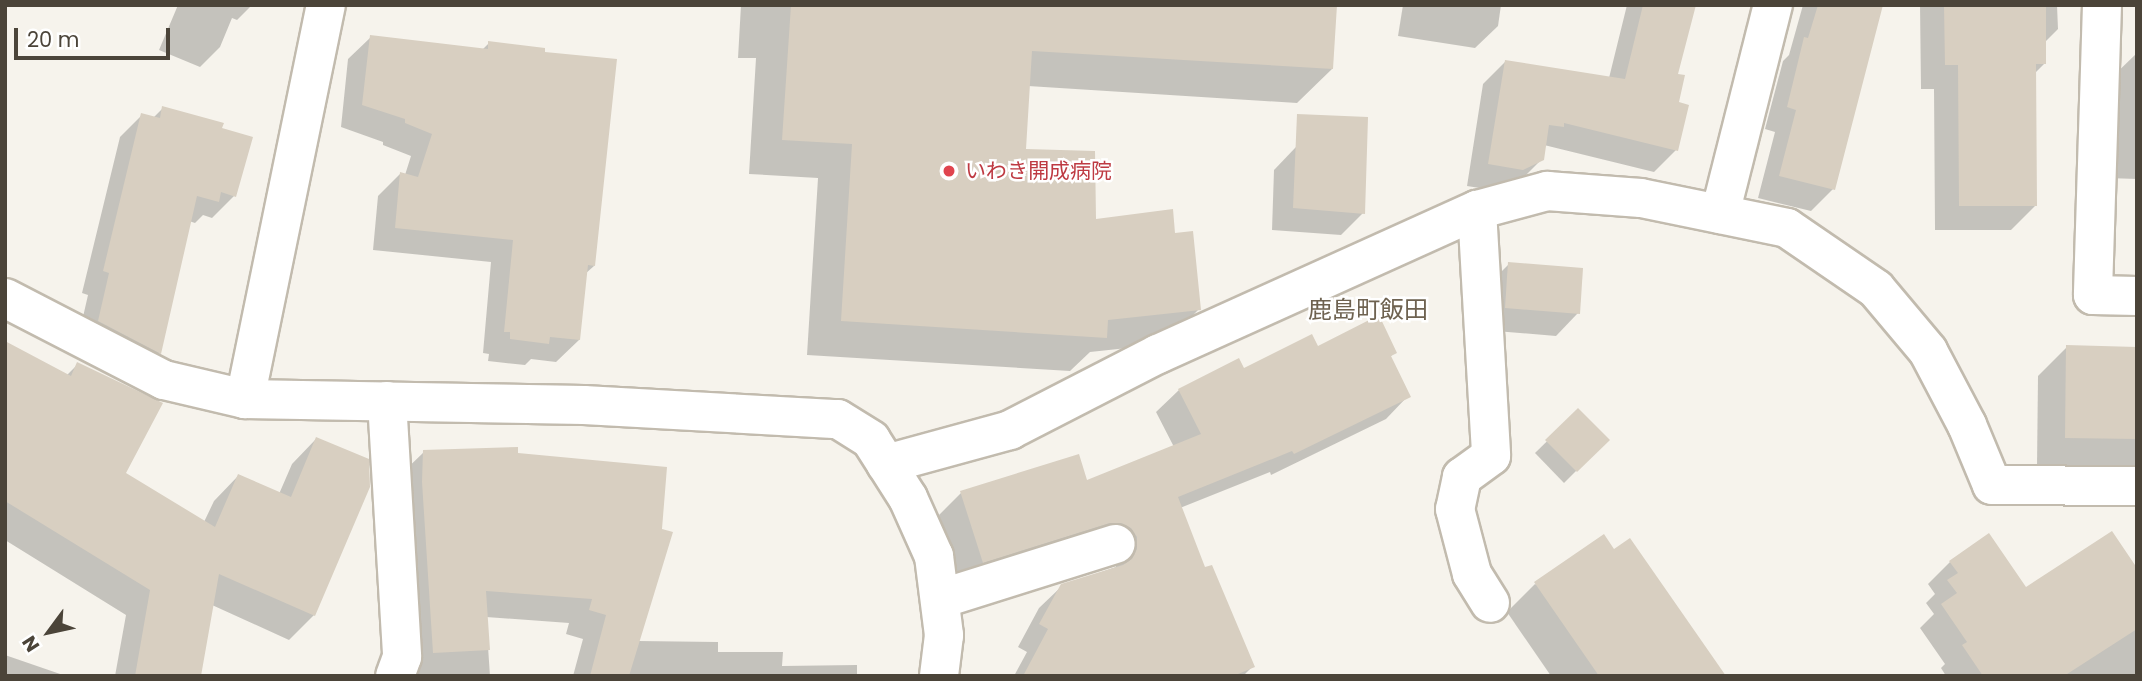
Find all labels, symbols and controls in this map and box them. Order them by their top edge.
scale bar [18,14,173,58]
text: 20 m [27,25,80,54]
place label: いわき開成病院 [965,158,1112,184]
marker: いわき開成病院 [939,161,959,181]
district label: 鹿島町飯田 [1308,296,1428,324]
north arrow [14,597,84,667]
text: N [16,630,46,657]

